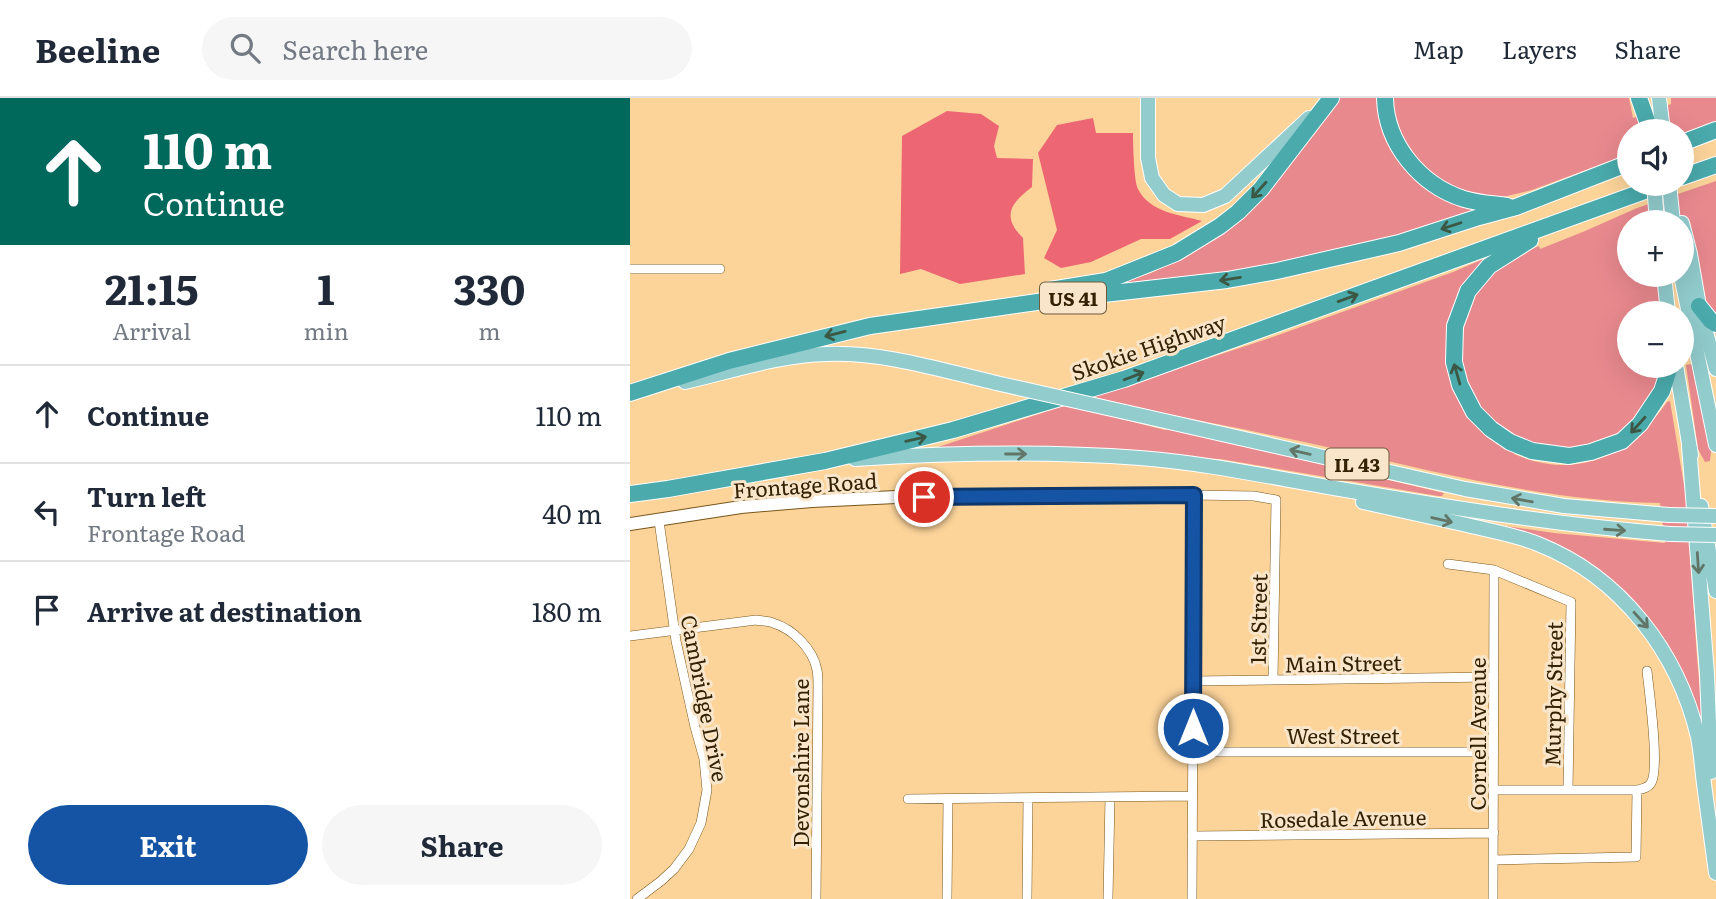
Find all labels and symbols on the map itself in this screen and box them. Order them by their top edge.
one-way arrow [1251,181,1267,199]
one-way arrow [1440,221,1462,234]
one-way arrow [1219,273,1241,286]
road number: US 41 [1040,282,1106,314]
one-way arrow [1336,291,1358,303]
street label: Skokie Highway [1067,305,1230,387]
one-way arrow [824,328,847,342]
one-way arrow [1450,363,1463,385]
one-way arrow [1122,368,1144,381]
one-way arrow [1629,416,1646,433]
one-way arrow [904,432,926,445]
one-way arrow [1289,444,1312,458]
one-way arrow [1004,447,1027,461]
road number: IL 43 [1326,448,1388,480]
street label: Frontage Road [732,463,878,505]
pin [894,467,954,527]
one-way arrow [1511,492,1534,506]
one-way arrow [1430,513,1453,527]
one-way arrow [1604,524,1626,537]
one-way arrow [1692,551,1705,574]
street label: 1st Street [1241,573,1273,665]
one-way arrow [1633,611,1649,629]
street label: Cambridge Drive [675,612,737,784]
street label: Murphy Street [1535,621,1569,767]
street label: Main Street [1284,645,1402,679]
street label: Cornell Avenue [1461,657,1492,811]
street label: Devonshire Lane [784,679,815,847]
position arrow [1156,691,1230,765]
street label: West Street [1286,719,1400,750]
street label: Rosedale Avenue [1259,800,1427,834]

